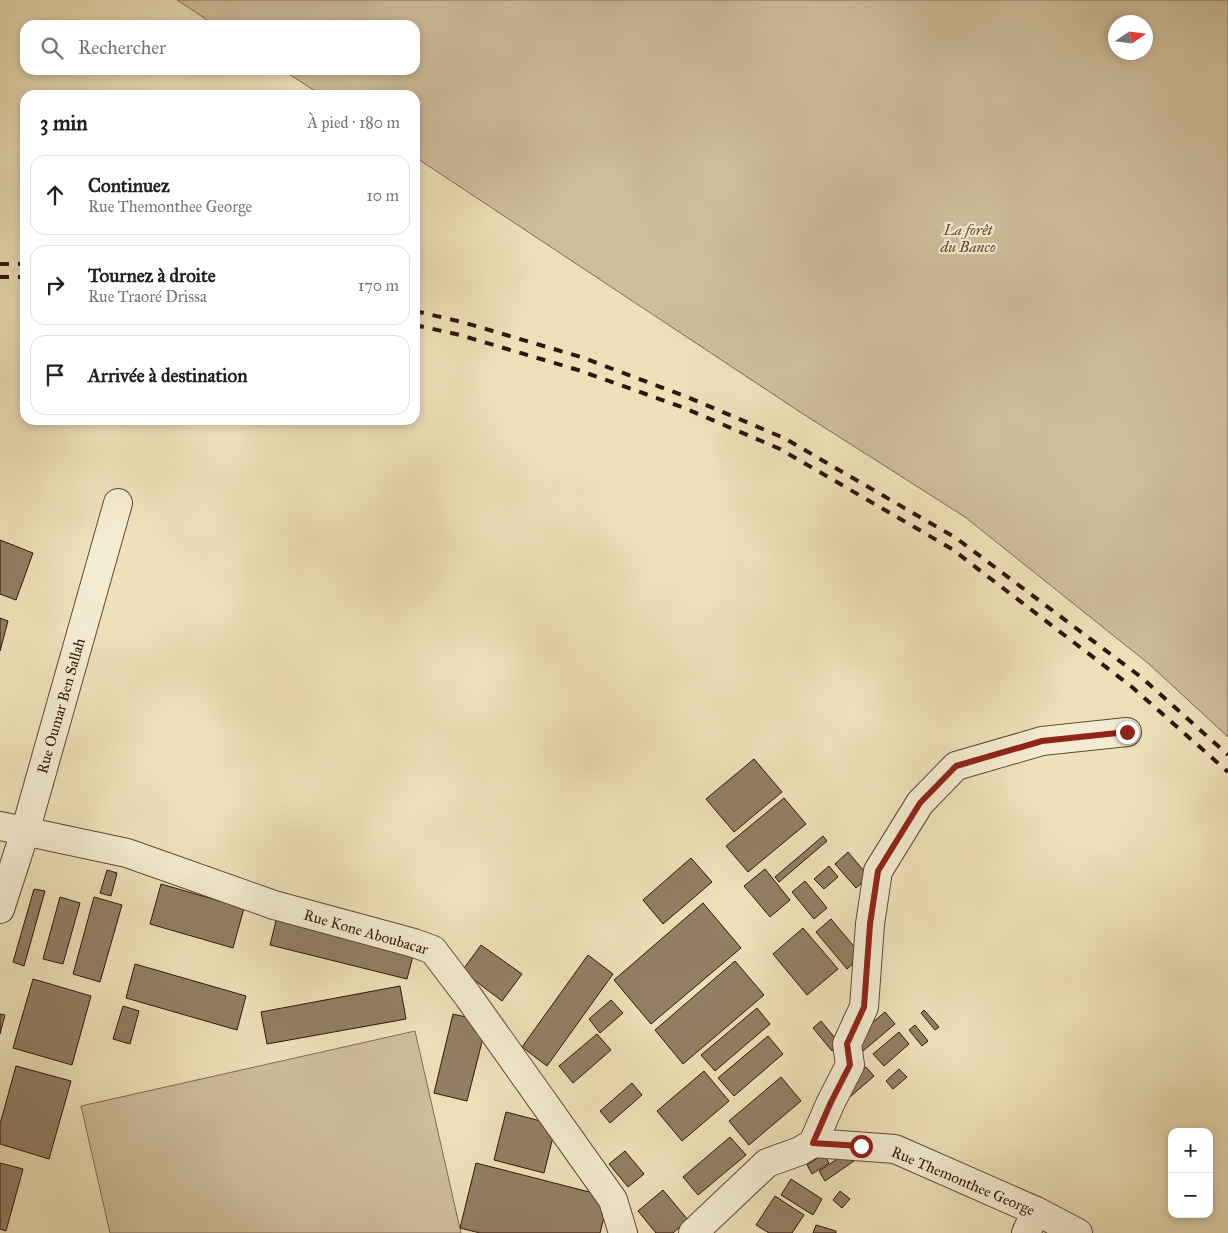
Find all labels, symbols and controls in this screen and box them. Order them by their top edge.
north arrow [1108,15,1153,60]
search box [20,20,420,75]
icon: search [38,34,66,62]
text: Rechercher [78,36,166,59]
text: 3 min [40,110,88,136]
text: À pied · 180 m [307,113,400,132]
text: Continuez [88,174,170,197]
icon: ahead [41,181,69,209]
text: 10 m [367,186,399,205]
text: Rue Themonthee George [88,197,252,216]
park label: La forêt du Banco [939,221,996,256]
text: Tournez à droite [88,264,216,287]
icon: right [41,271,69,299]
text: 170 m [358,276,399,295]
text: Rue Traoré Drissa [88,287,207,306]
icon: arrive [41,361,69,389]
text: Arrivée à destination [88,364,247,387]
street label: Rue Oumar Ben Sallah [33,635,89,776]
route end [1116,721,1139,744]
street label: Rue Kone Aboubacar [302,906,431,958]
map controls [1168,1128,1213,1218]
button: + [1168,1128,1213,1173]
route start [850,1135,873,1158]
street label: Rue Themonthee George [889,1143,1037,1219]
button: − [1168,1173,1213,1218]

